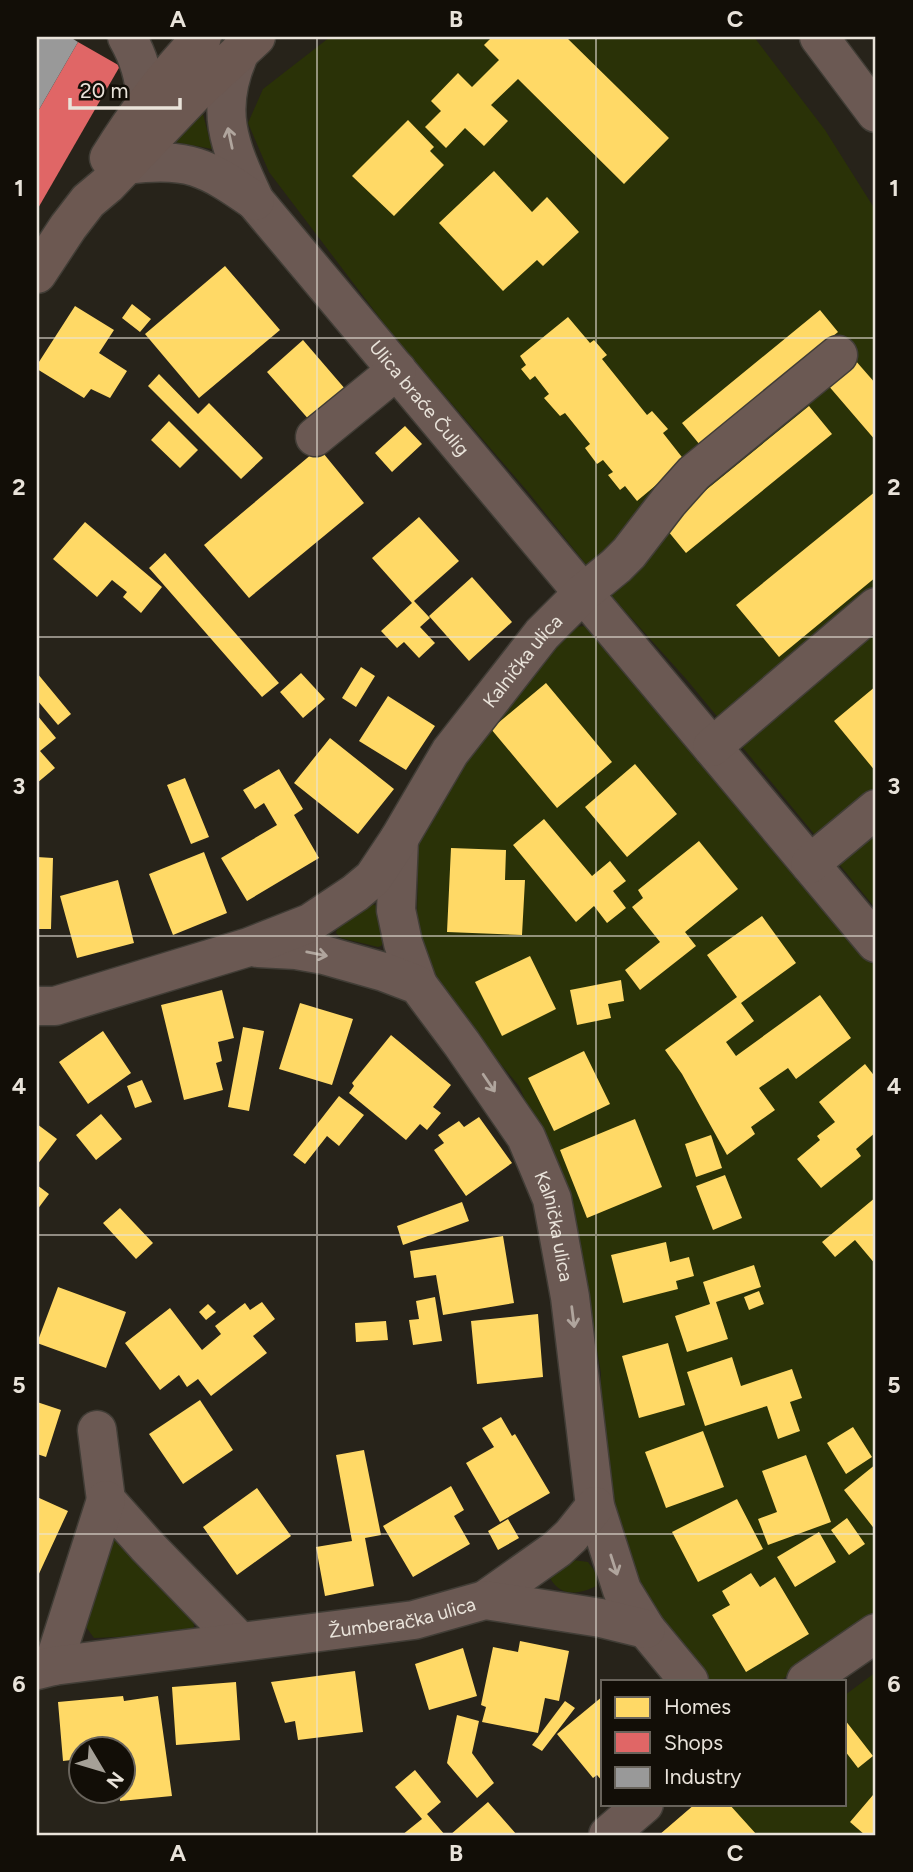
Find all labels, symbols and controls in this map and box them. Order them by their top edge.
text: A [170,5,187,33]
text: B [449,5,463,33]
text: C [727,5,744,33]
scale bar [70,66,180,110]
text: 20 m [80,78,128,103]
one-way arrow [222,127,236,150]
text: 1 [14,174,24,202]
text: 1 [889,174,899,202]
street label: Ulica braće Čulig [365,335,474,460]
text: 2 [12,473,26,501]
text: 2 [887,473,901,501]
street label: Kalnička ulica [478,609,567,712]
text: 3 [13,772,25,800]
text: 3 [888,772,900,800]
one-way arrow [305,948,328,962]
text: 4 [12,1072,26,1100]
text: 4 [887,1072,901,1100]
one-way arrow [482,1073,496,1093]
street label: Kalnička ulica [530,1167,578,1283]
one-way arrow [566,1305,579,1328]
text: 5 [12,1371,26,1399]
text: 5 [887,1371,901,1399]
one-way arrow [609,1553,621,1575]
street label: Žumberačka ulica [327,1592,478,1642]
text: 6 [12,1670,26,1698]
text: 6 [887,1670,901,1698]
legend [601,1680,846,1806]
text: Homes [664,1694,731,1719]
text: Shops [664,1730,723,1755]
north arrow [66,1736,136,1806]
text: Industry [664,1764,741,1789]
text: N [101,1767,129,1793]
text: A [170,1839,187,1867]
text: B [449,1839,463,1867]
text: C [727,1839,744,1867]

